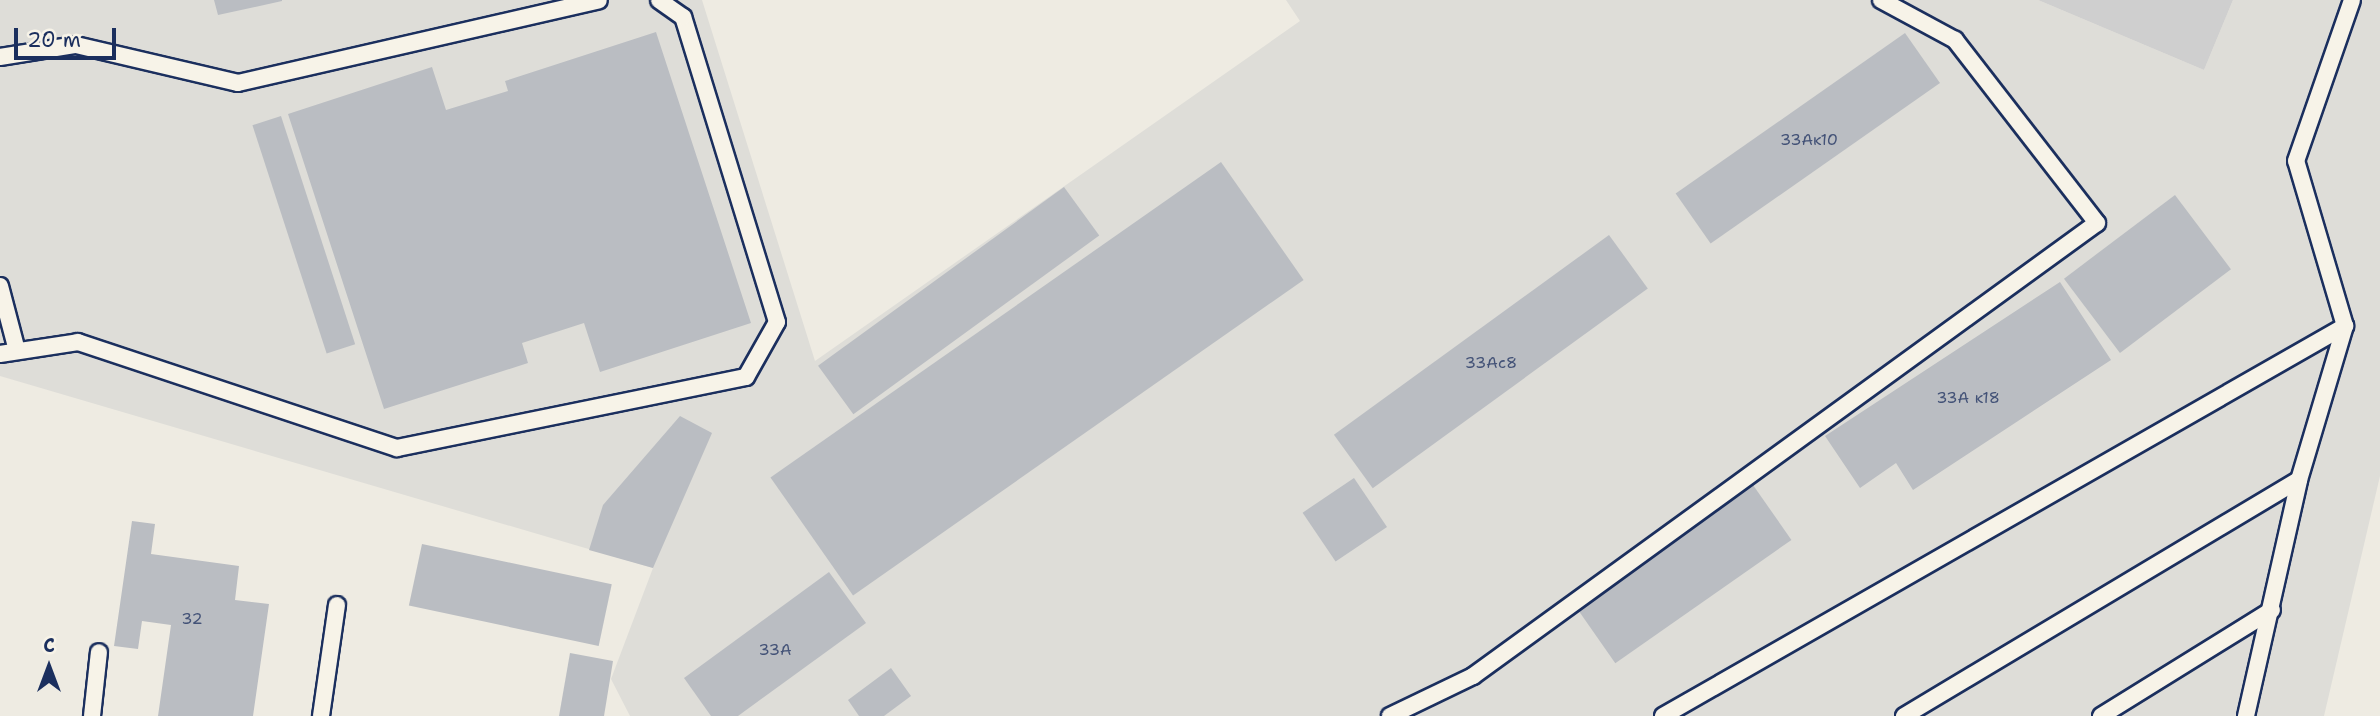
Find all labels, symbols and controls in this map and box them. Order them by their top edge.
scale bar [18,14,119,58]
text: 20 m [27,26,81,54]
house number: 33Ак10 [1780,130,1838,150]
house number: 33Ас8 [1465,353,1517,373]
house number: 33А к18 [1936,388,2000,408]
house number: 32 [181,609,203,629]
north arrow [14,632,84,702]
text: С [43,633,55,658]
house number: 33А [758,640,792,660]

